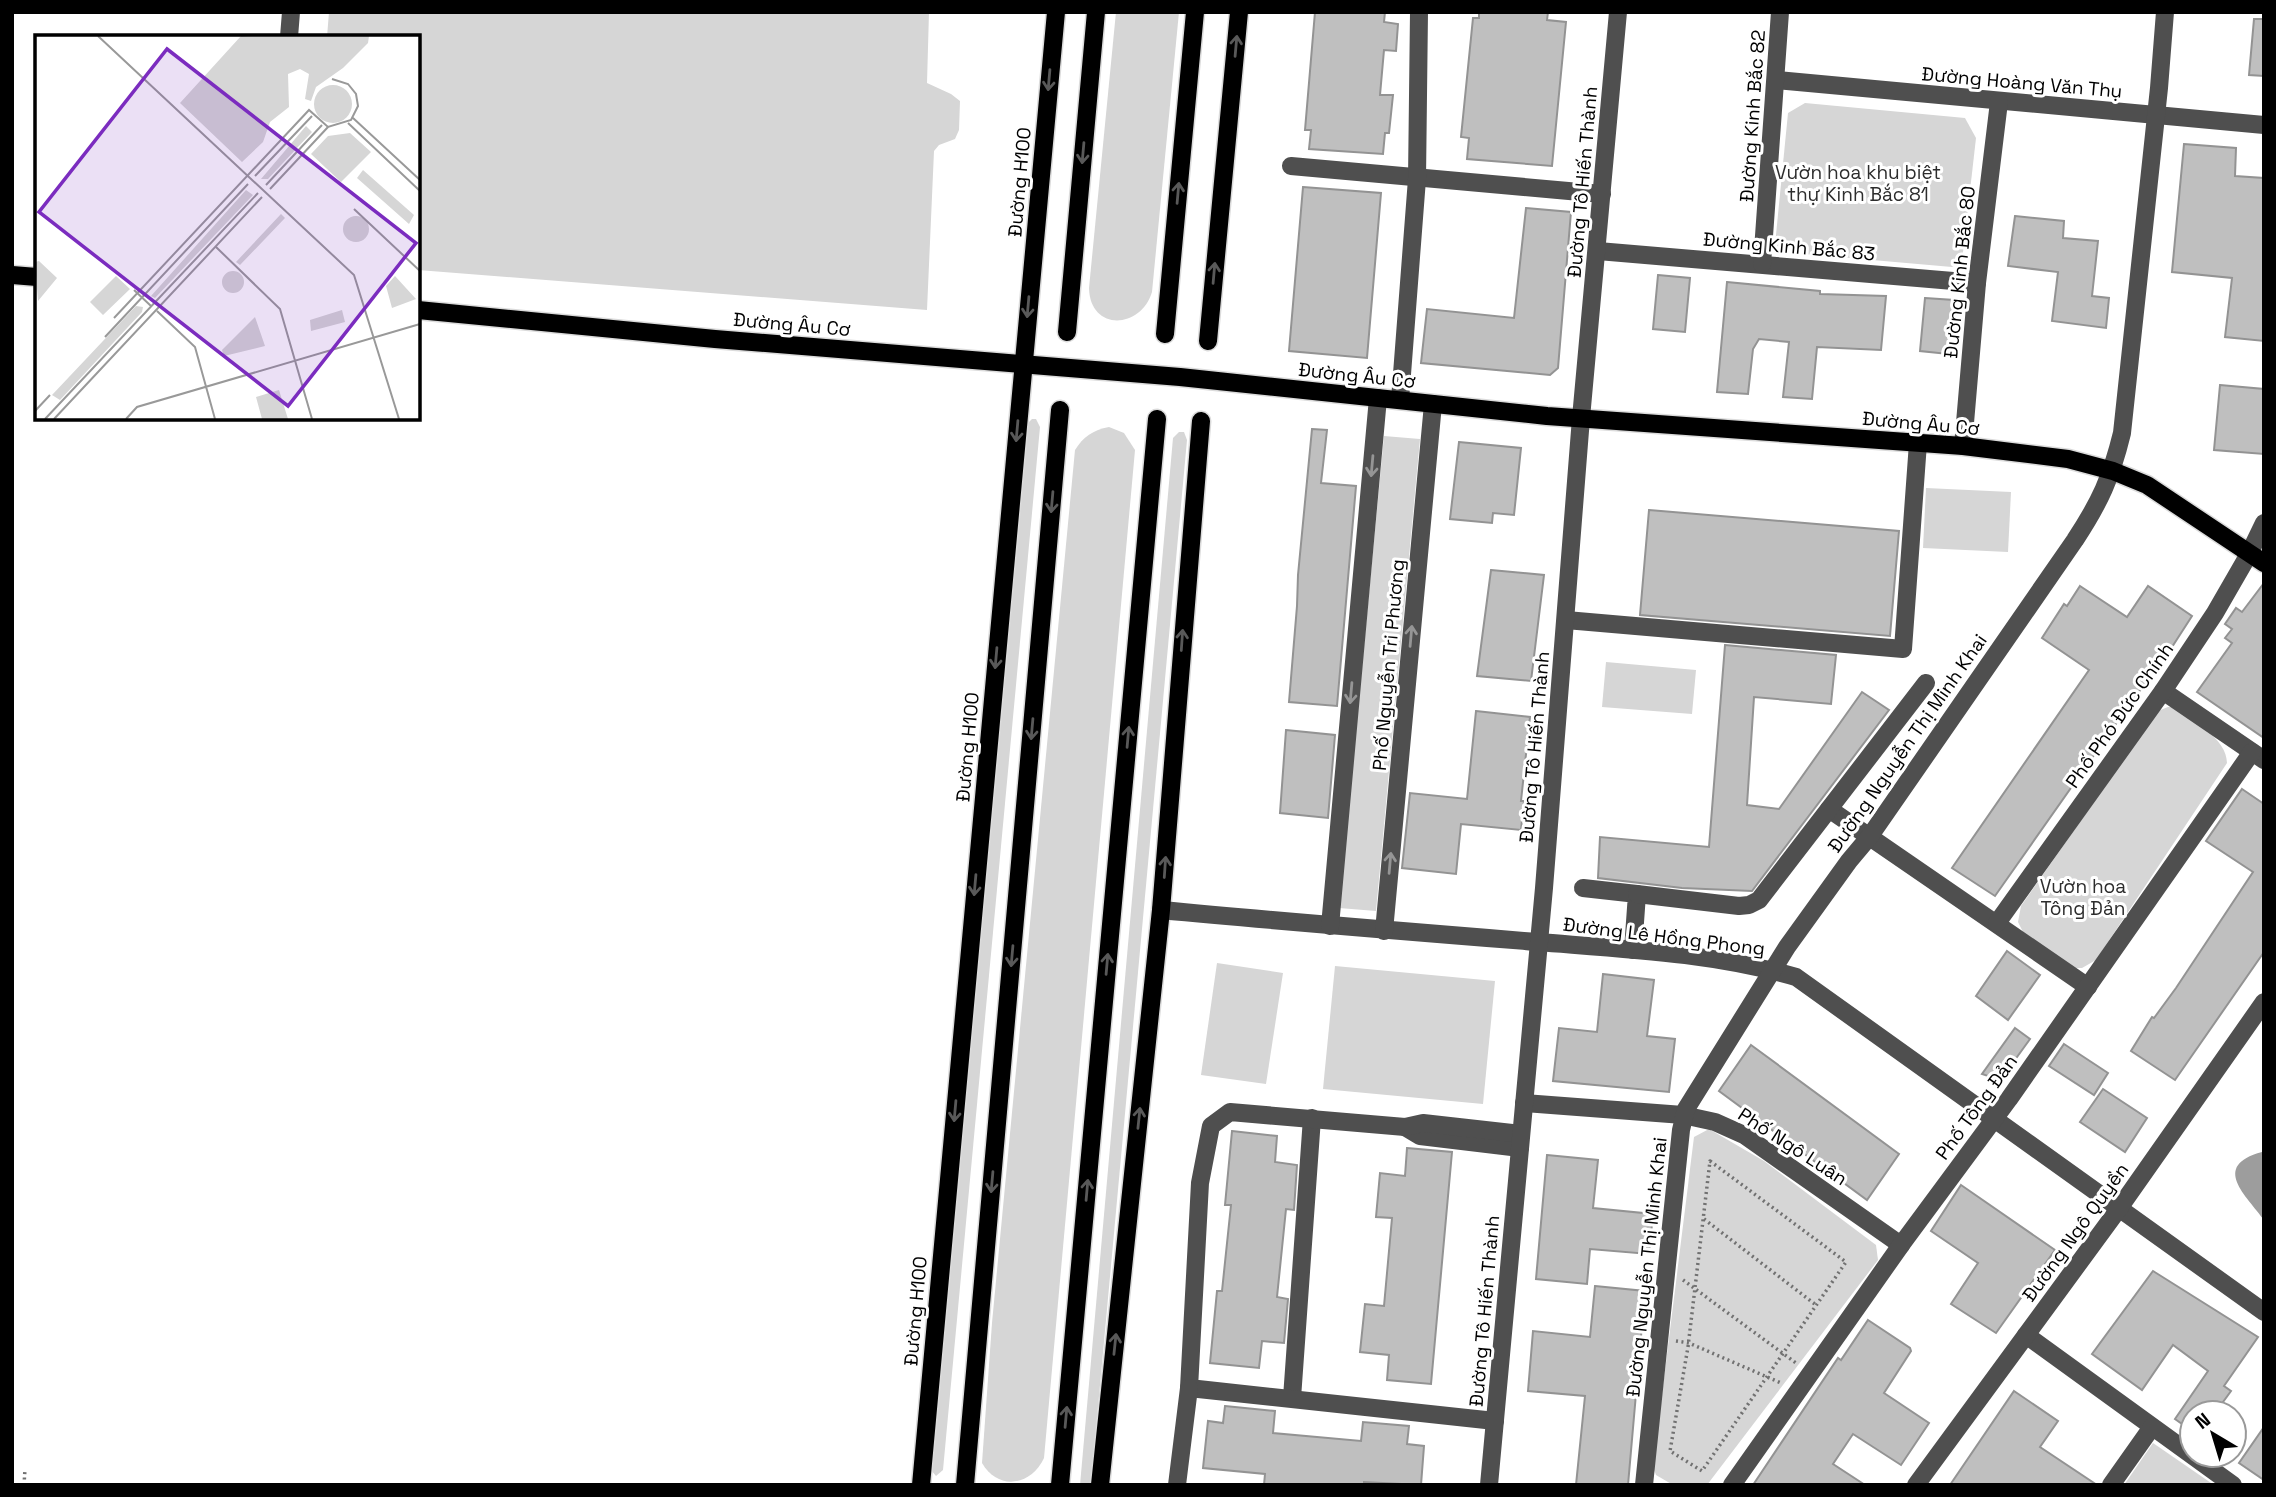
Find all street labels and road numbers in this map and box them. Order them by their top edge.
street label: Đường Kinh Bắc 82 [1734,29,1771,203]
street label: Đường Hoàng Văn Thụ [1921,61,2123,104]
street label: Đường Tô Hiến Thành [1562,85,1603,279]
street label: Đường H100 [1002,126,1037,238]
street label: Đường Kinh Bắc 80 [1938,185,1981,360]
street label: Đường Kinh Bắc 83 [1702,227,1876,266]
street label: Đường Âu Cơ [732,307,852,342]
street label: Đường Âu Cơ [1297,357,1417,394]
street label: Đường Âu Cơ [1861,406,1981,441]
street label: Phố Nguyễn Tri Phương [1367,558,1410,772]
street label: Đường Nguyễn Thị Minh Khai [1822,629,1993,857]
street label: Phố Phó Đức Chính [2060,638,2179,793]
street label: Đường Tô Hiến Thành [1514,650,1555,844]
street label: Đường H100 [950,691,985,803]
street label: Đường Lê Hồng Phong [1561,912,1766,961]
street label: Phố Tông Đản [1930,1050,2023,1165]
street label: Phố Ngô Luân [1733,1102,1852,1191]
street label: Đường Nguyễn Thị Minh Khai [1620,1136,1673,1398]
street label: Đường Ngô Quyền [2017,1158,2134,1307]
street label: Đường Tô Hiến Thành [1464,1214,1505,1408]
street label: Đường H100 [898,1255,933,1367]

